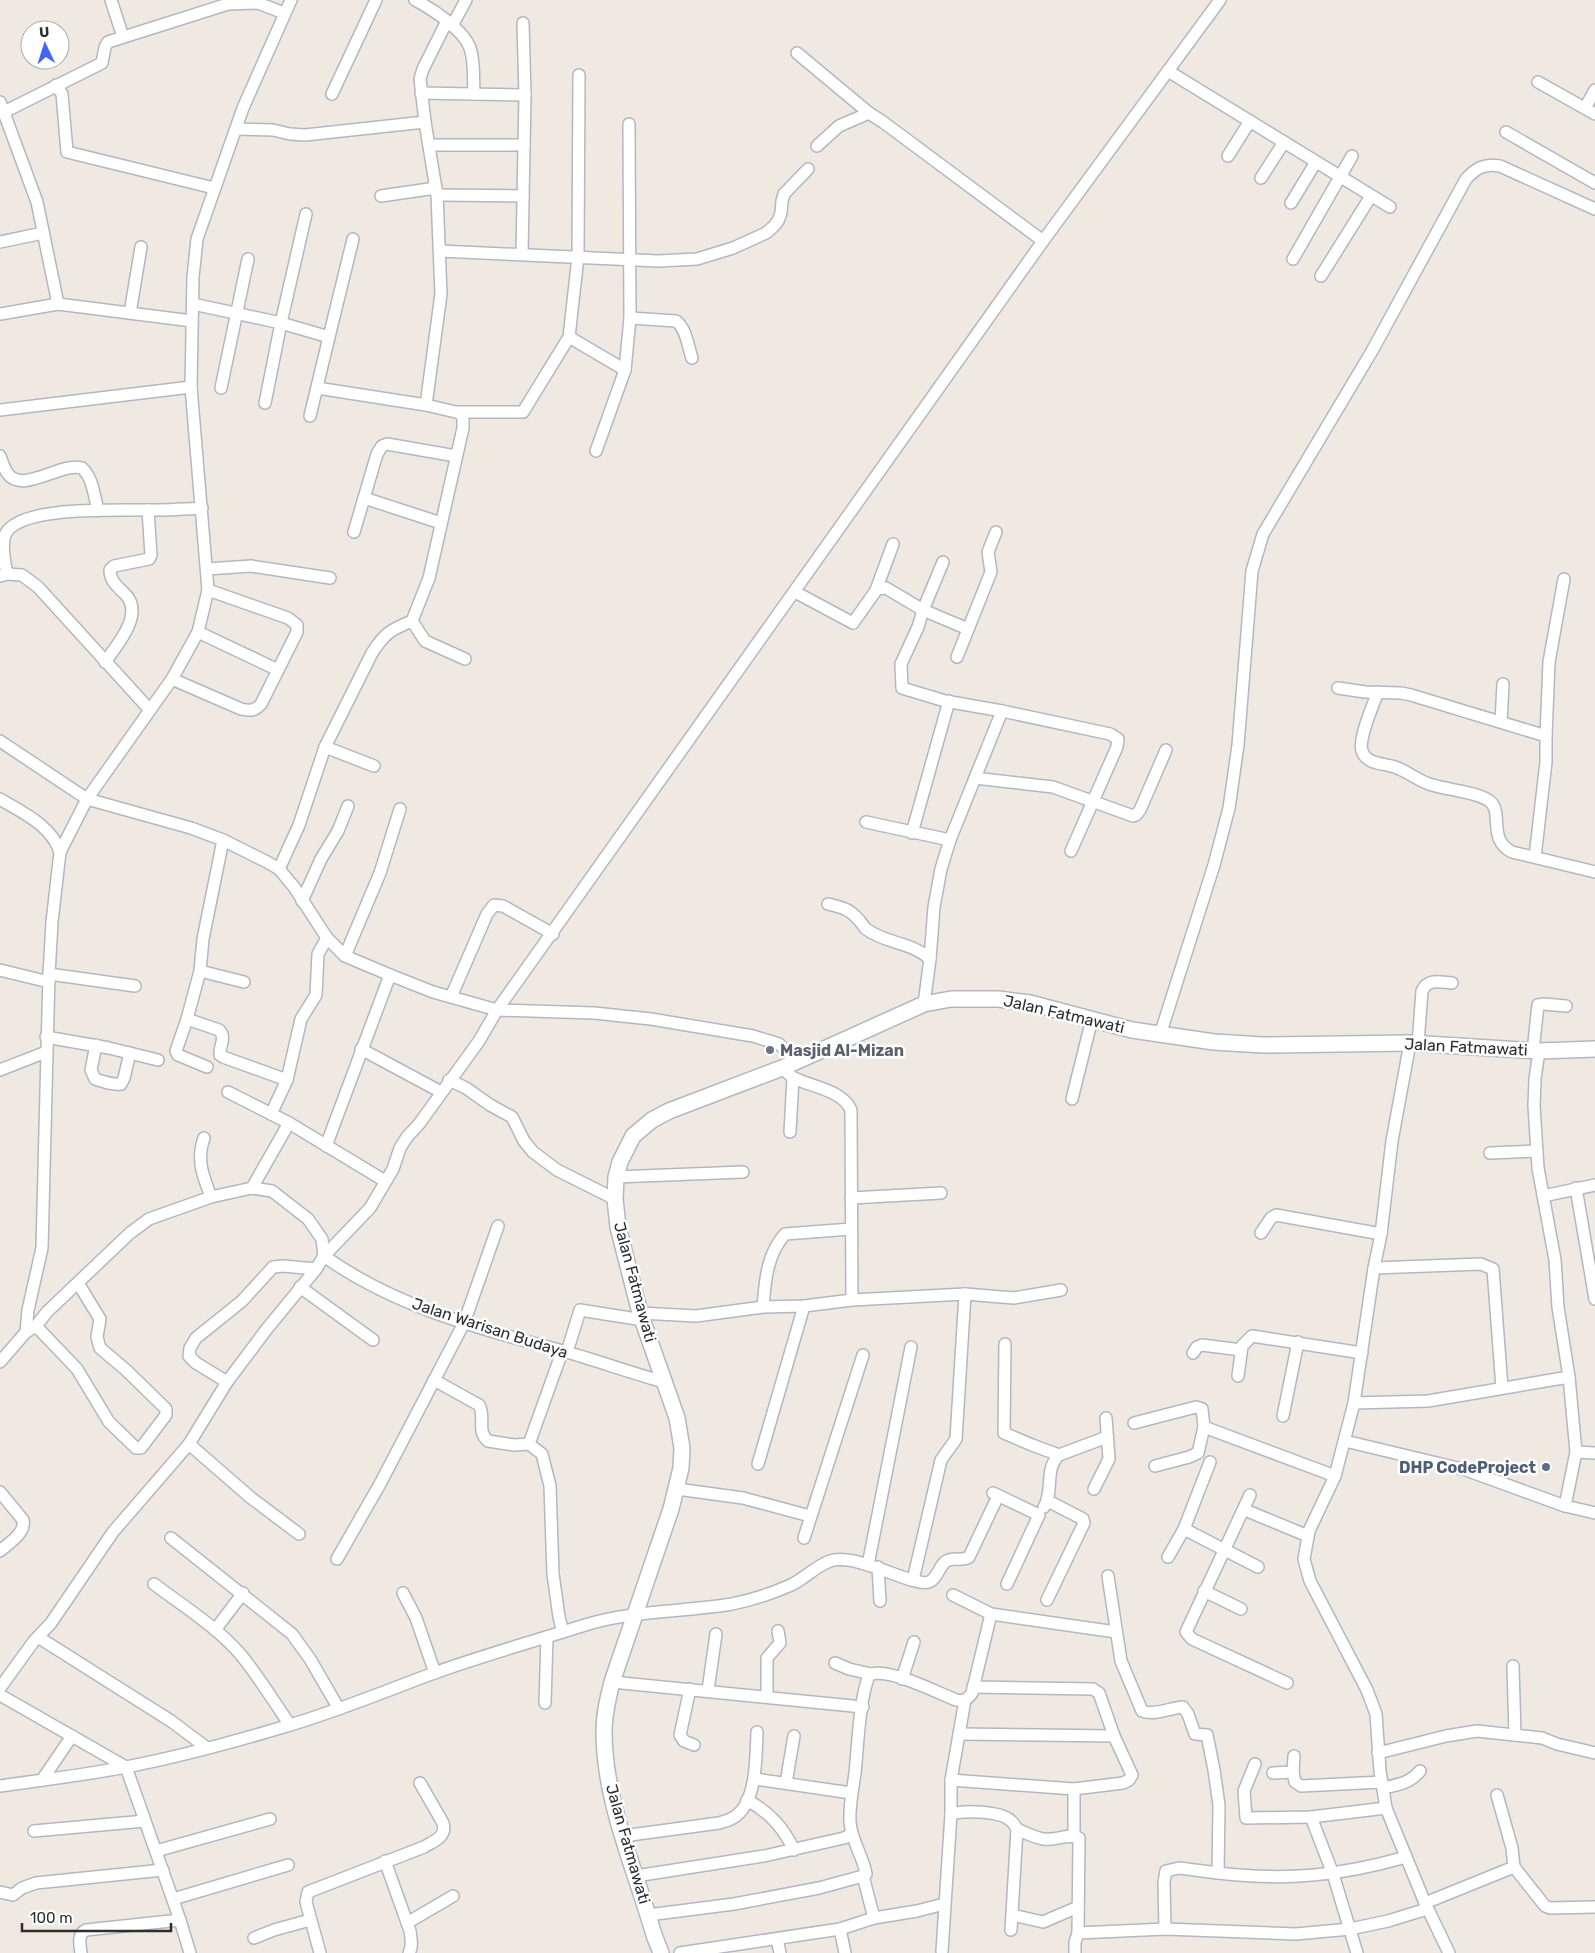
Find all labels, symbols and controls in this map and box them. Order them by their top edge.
north arrow [20,20,70,70]
text: U [38,24,50,41]
street label: Jalan Fatmawati [1002,991,1126,1037]
street label: Jalan Fatmawati [1404,1034,1528,1060]
place label: Masjid Al-Mizan [780,1041,904,1060]
marker: Masjid Al-Mizan [764,1044,776,1056]
street label: Jalan Fatmawati [610,1220,660,1344]
street label: Jalan Warisan Budaya [410,1294,570,1362]
place label: DHP CodeProject [1399,1458,1537,1477]
marker: DHP CodeProject [1540,1461,1552,1473]
street label: Jalan Fatmawati [602,1782,654,1906]
scale bar [22,1900,171,1932]
text: 100 m [30,1909,72,1927]

